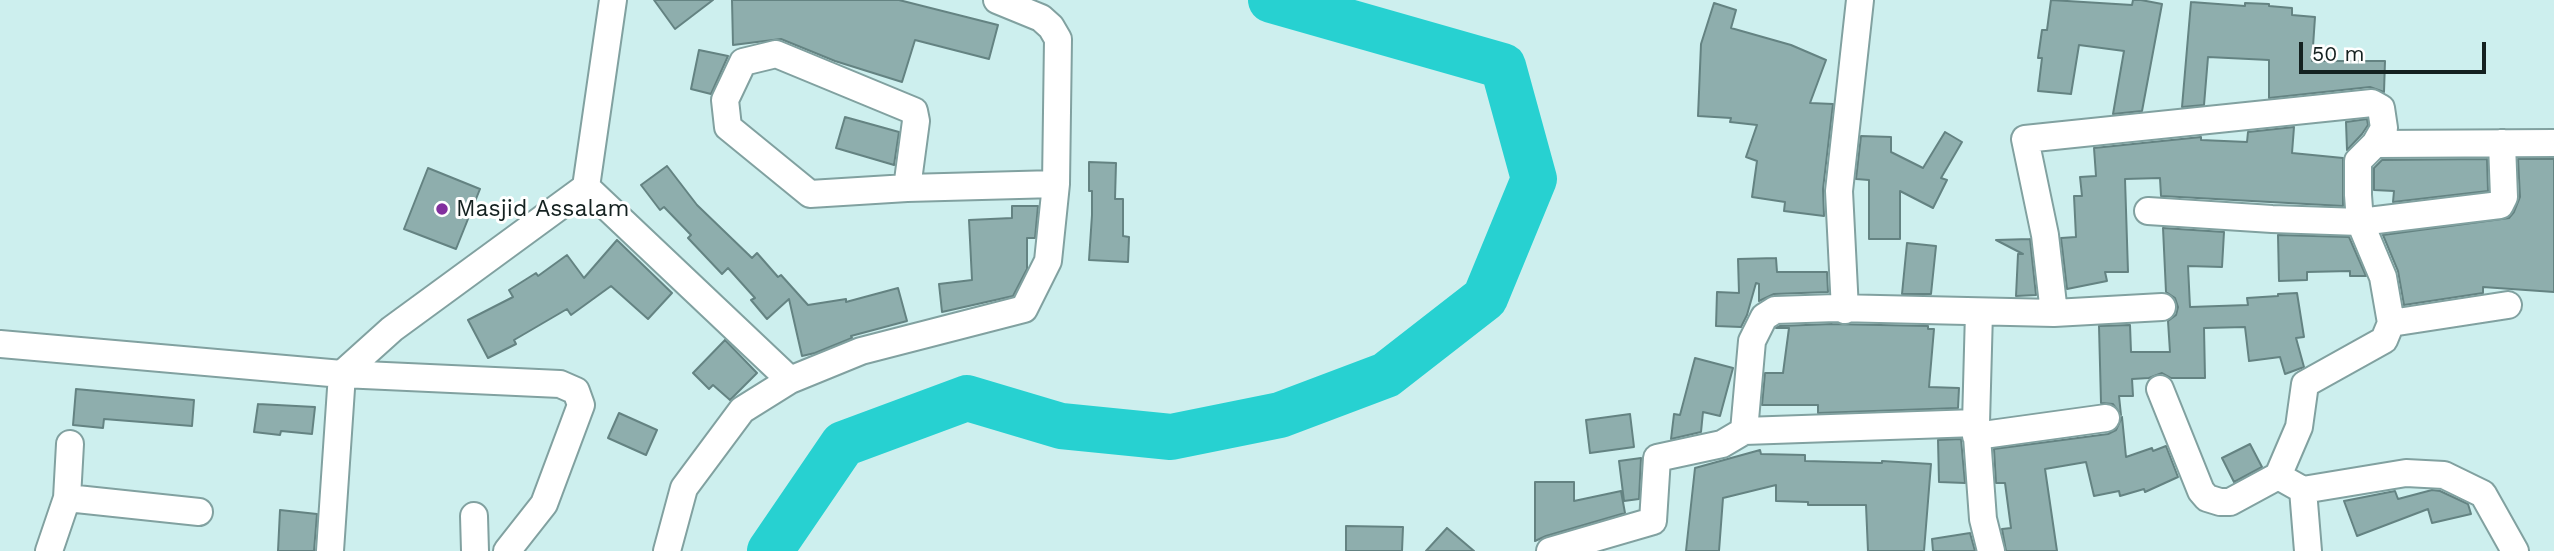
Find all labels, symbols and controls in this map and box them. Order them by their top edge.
scale bar [2302,28,2489,72]
text: 50 m [2312,41,2364,66]
place label: Masjid Assalam [456,195,629,223]
marker: Masjid Assalam [434,201,450,217]

